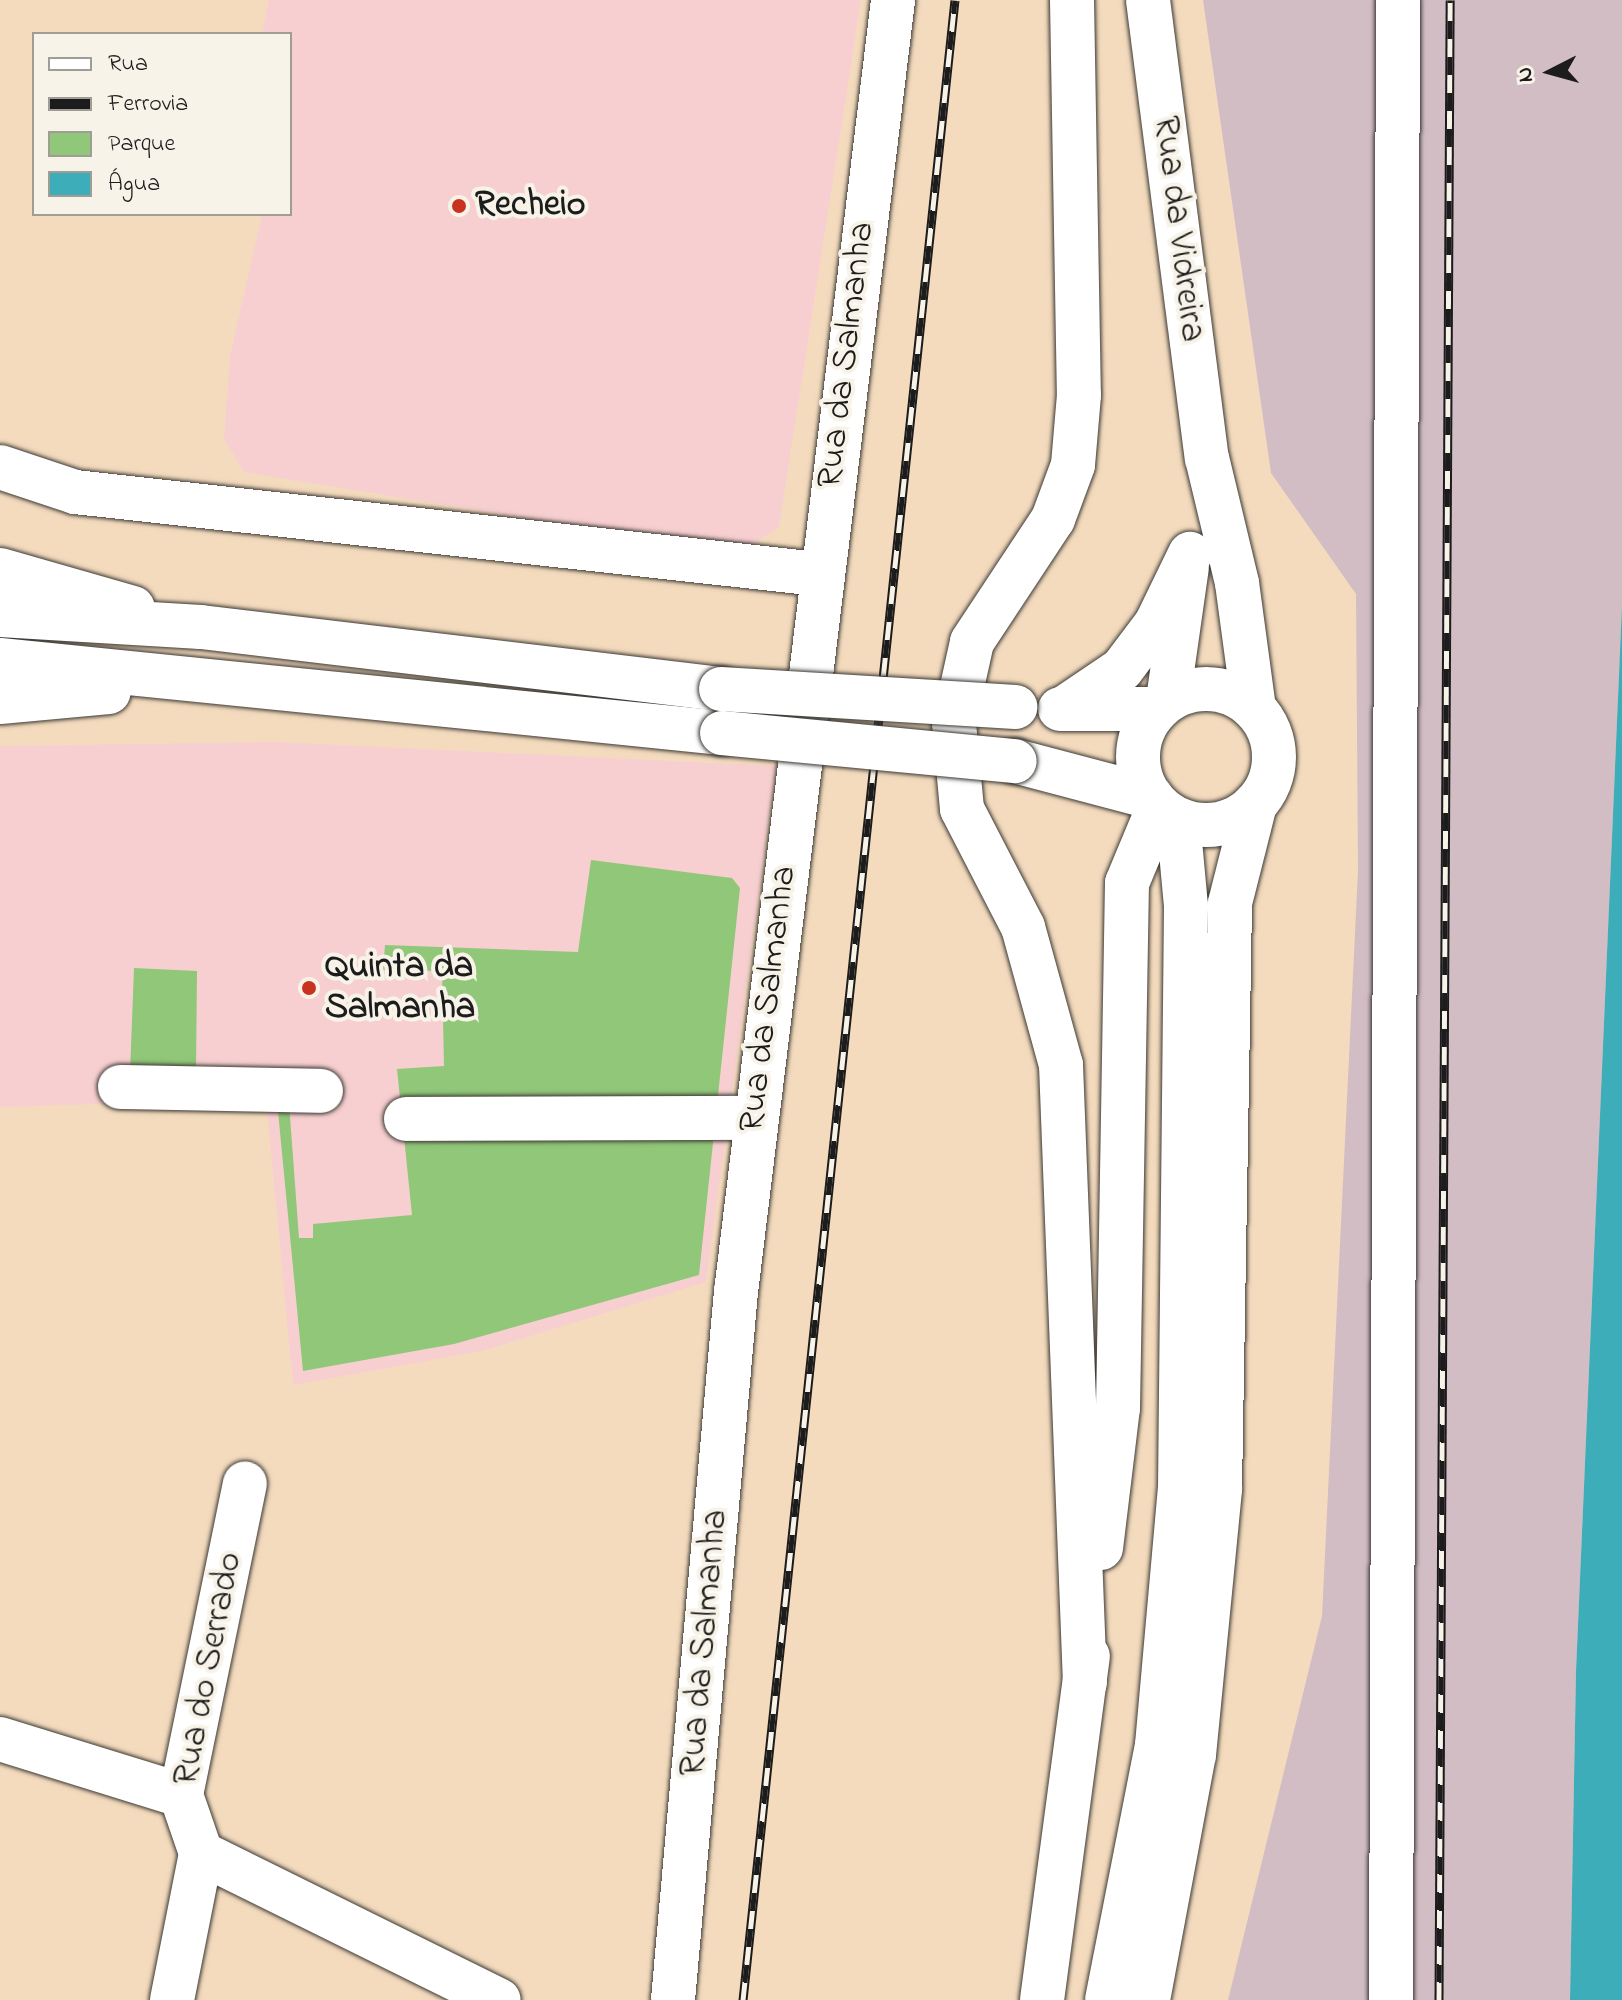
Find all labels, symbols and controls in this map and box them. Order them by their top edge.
legend [32,32,292,216]
north arrow [1510,32,1590,112]
text: Rua [108,47,148,82]
text: N [1509,65,1543,84]
text: Ferrovia [108,87,188,122]
street label: Rua da Vidreira [1143,114,1213,344]
text: Parque [108,127,175,162]
text: Água [108,167,160,202]
place label: Recheio [475,184,585,228]
marker: Recheio [450,197,468,215]
street label: Rua da Salmanha [809,219,885,491]
street label: Rua da Salmanha [731,863,807,1135]
place label: Quinta da Salmanha [325,945,475,1030]
marker: Quinta da Salmanha [300,979,318,997]
street label: Rua da Salmanha [672,1508,738,1778]
street label: Rua do Serrado [165,1549,253,1789]

